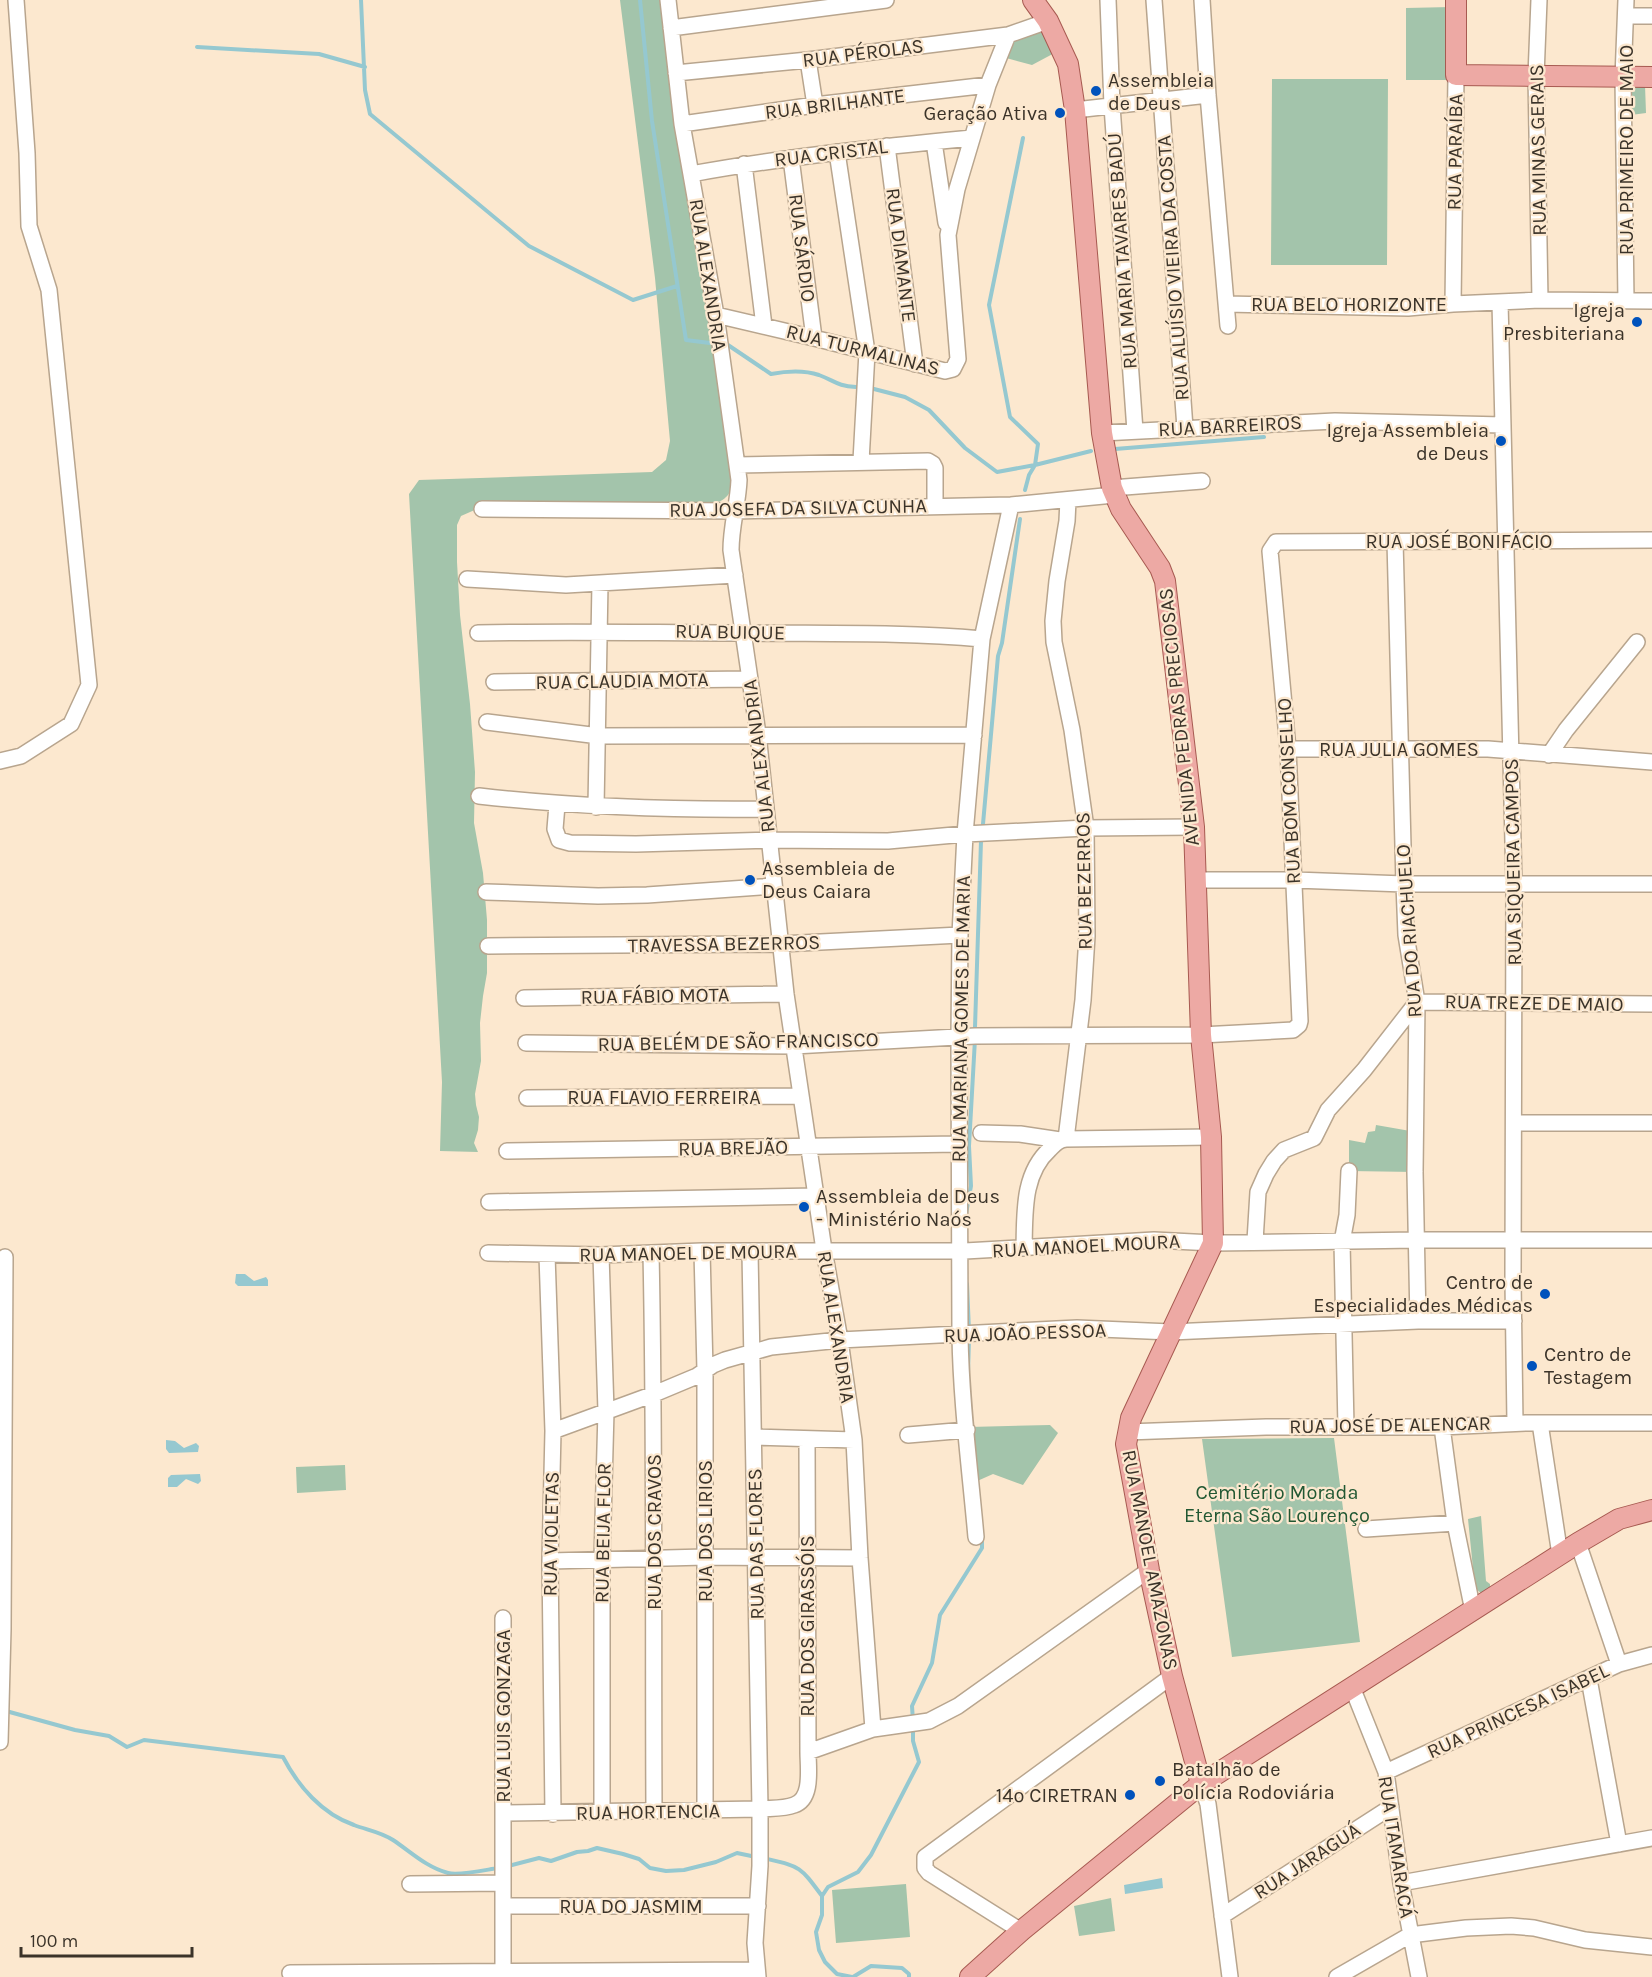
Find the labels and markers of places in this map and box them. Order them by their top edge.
place label: Assembleia de Deus [1108,69,1214,115]
marker: Assembleia de Deus [1089,84,1103,98]
place label: Geração Ativa [924,102,1048,125]
marker: Geração Ativa [1053,106,1067,120]
place label: Igreja Presbiteriana [1503,299,1625,345]
marker: Igreja Presbiteriana [1630,315,1644,329]
place label: Igreja Assembleia de Deus [1326,419,1489,465]
marker: Igreja Assembleia de Deus [1494,434,1508,448]
place label: Assembleia de Deus Caiara [762,857,895,903]
marker: Assembleia de Deus Caiara [743,873,757,887]
place label: Assembleia de Deus - Ministério Naós [816,1185,1000,1231]
marker: Assembleia de Deus - Ministério Naós [797,1200,811,1214]
place label: Centro de Especialidades Médicas [1313,1271,1533,1317]
marker: Centro de Especialidades Médicas [1538,1287,1552,1301]
place label: Centro de Testagem [1544,1343,1632,1389]
marker: Centro de Testagem [1525,1359,1539,1373]
place label: Batalhão de Polícia Rodoviária [1172,1758,1335,1804]
marker: Batalhão de Polícia Rodoviária [1153,1774,1167,1788]
place label: 14º CIRETRAN [996,1784,1118,1807]
marker: 14º CIRETRAN [1123,1788,1137,1802]

